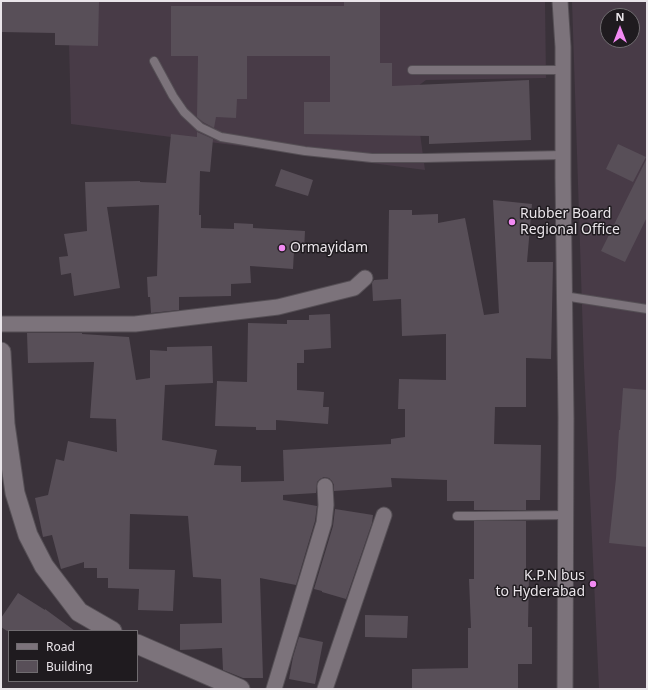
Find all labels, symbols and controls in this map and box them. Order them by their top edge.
north arrow [600,8,640,48]
text: N [616,9,624,24]
place label: Rubber Board Regional Office [520,206,620,238]
marker: Rubber Board Regional Office [507,217,517,227]
place label: Ormayidam [290,240,368,256]
marker: Ormayidam [277,243,287,253]
place label: K.P.N bus to Hyderabad [495,568,585,600]
marker: K.P.N bus to Hyderabad [588,579,598,589]
legend [8,630,138,682]
text: Road [46,638,75,655]
text: Building [46,658,93,675]

